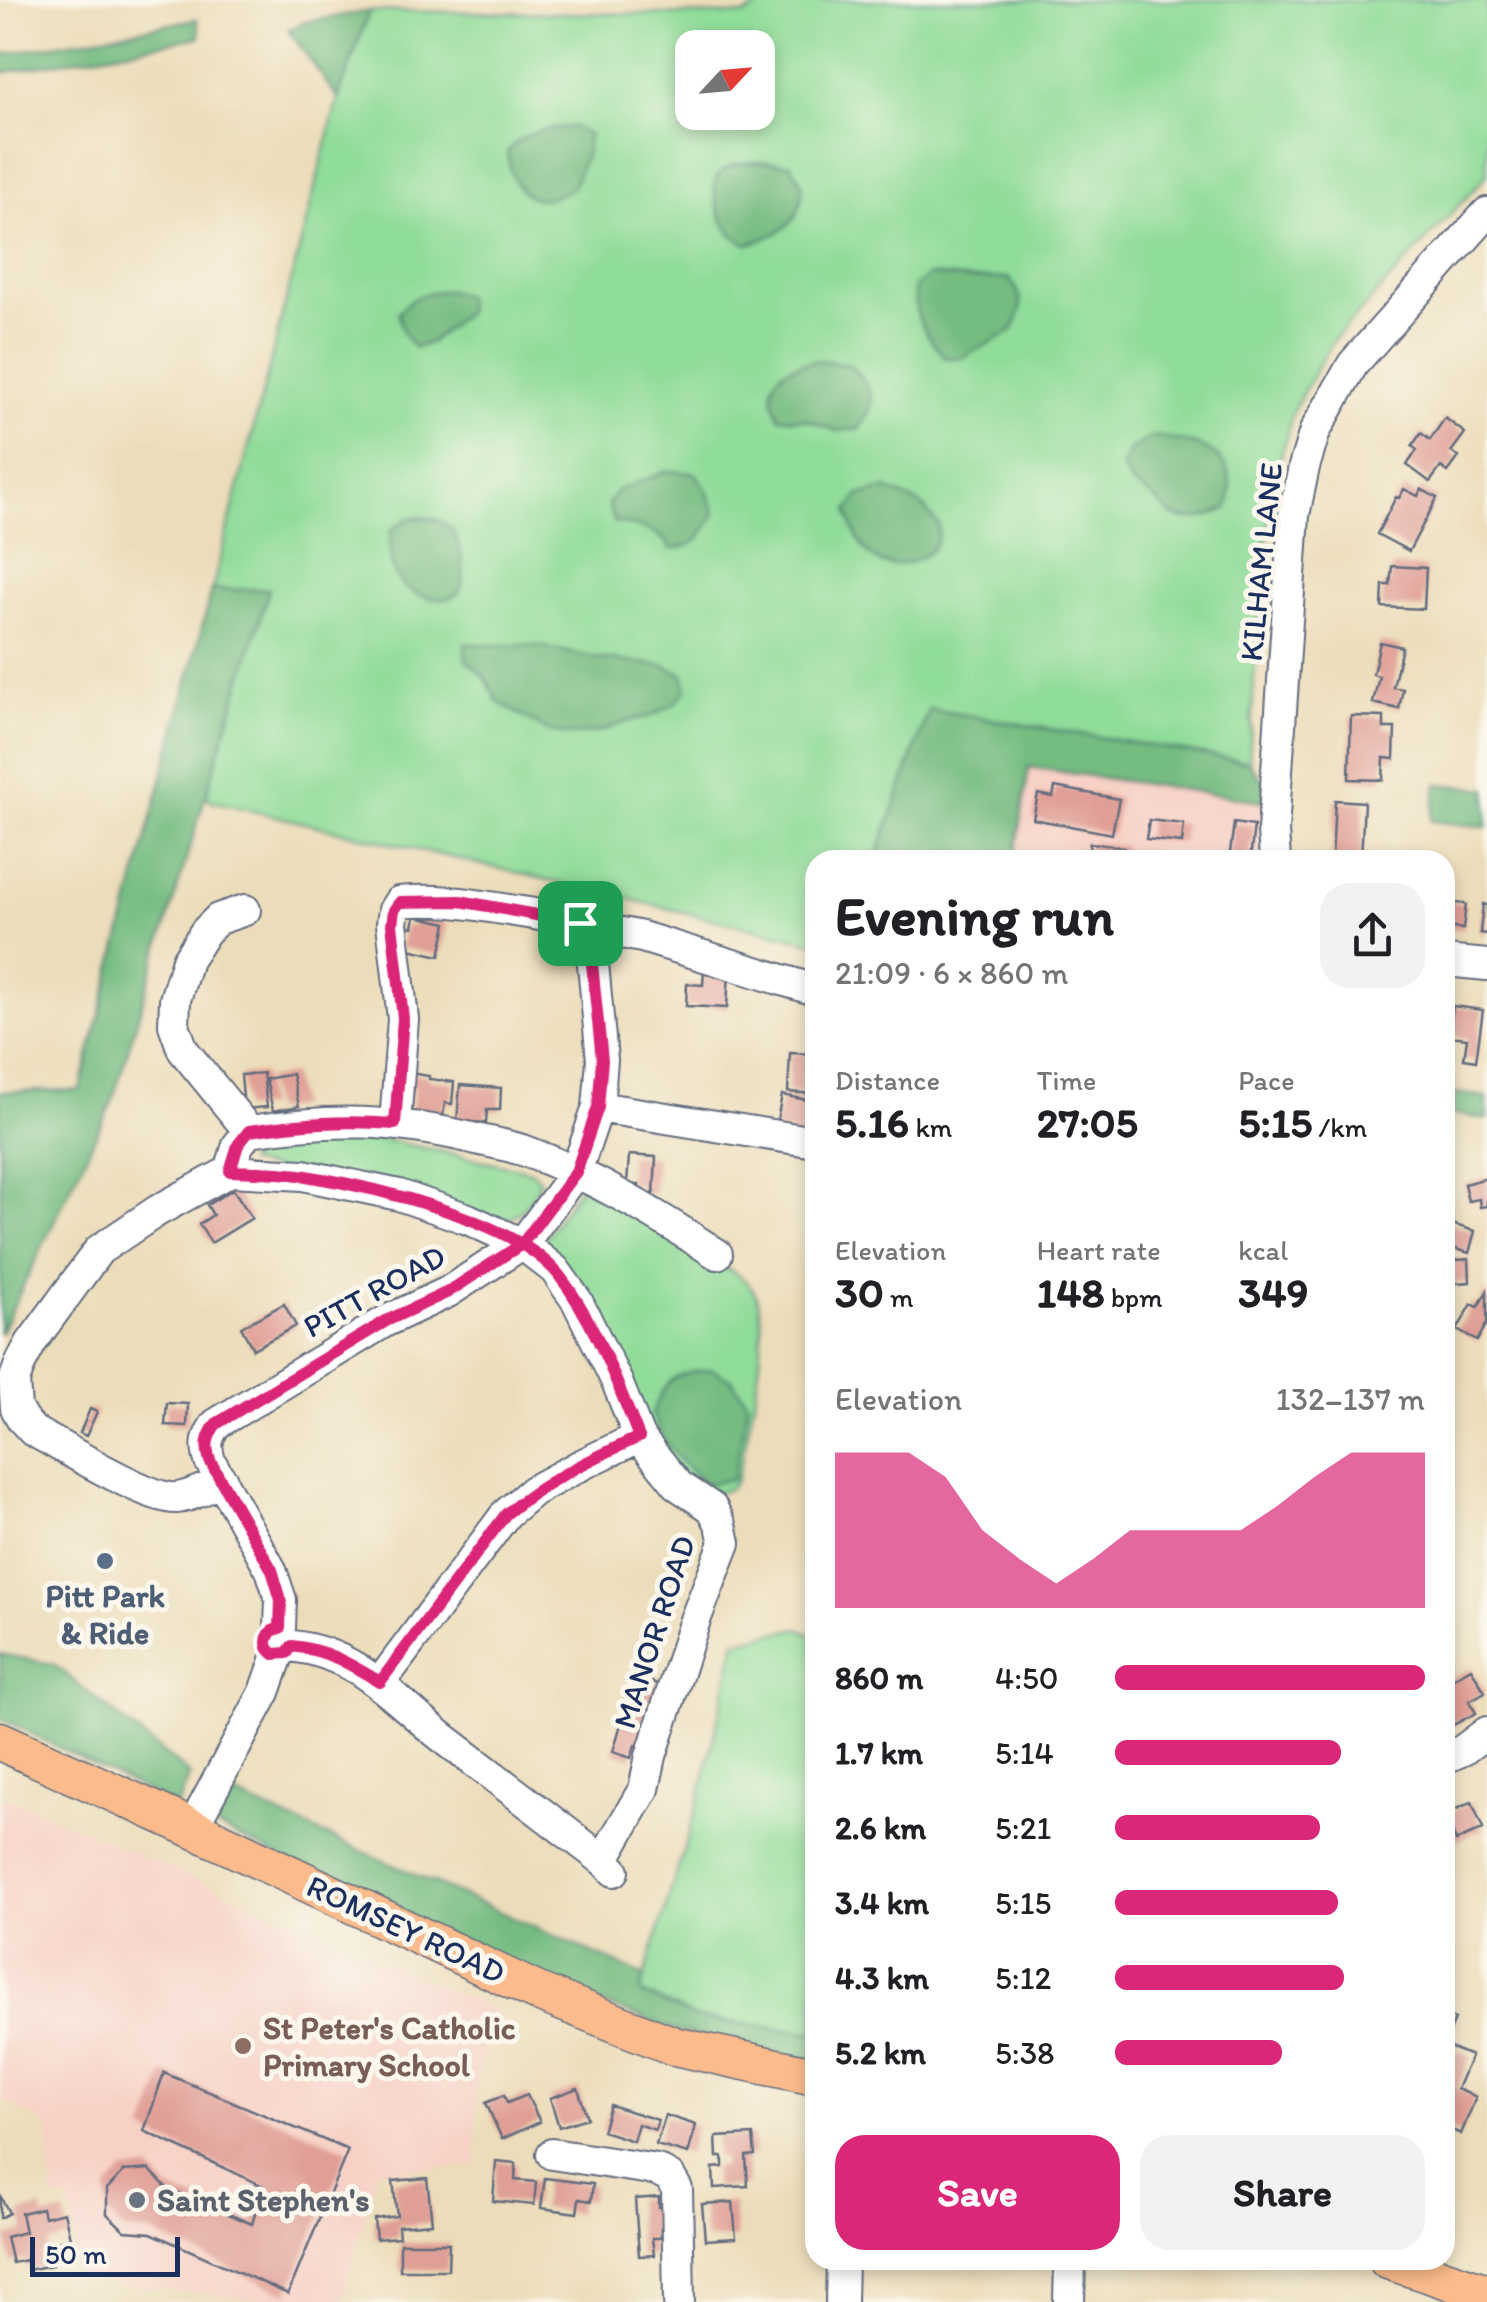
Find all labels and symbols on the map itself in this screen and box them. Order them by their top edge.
north arrow [675,30,775,130]
street label: KILHAM LANE [1232,461,1290,663]
pin [538,881,623,966]
street label: PITT ROAD [296,1236,452,1346]
street label: MANOR ROAD [605,1531,703,1733]
marker: Pitt Park & Ride [94,1550,116,1572]
place label: Pitt Park & Ride [45,1577,165,1652]
street label: ROMSEY ROAD [301,1867,511,1991]
place label: St Peter's Catholic Primary School [263,2009,516,2084]
marker: St Peter's Catholic Primary School [232,2035,254,2057]
place label: Saint Stephen's [157,2181,369,2219]
marker: Saint Stephen's [126,2189,148,2211]
scale bar [30,2232,180,2276]

